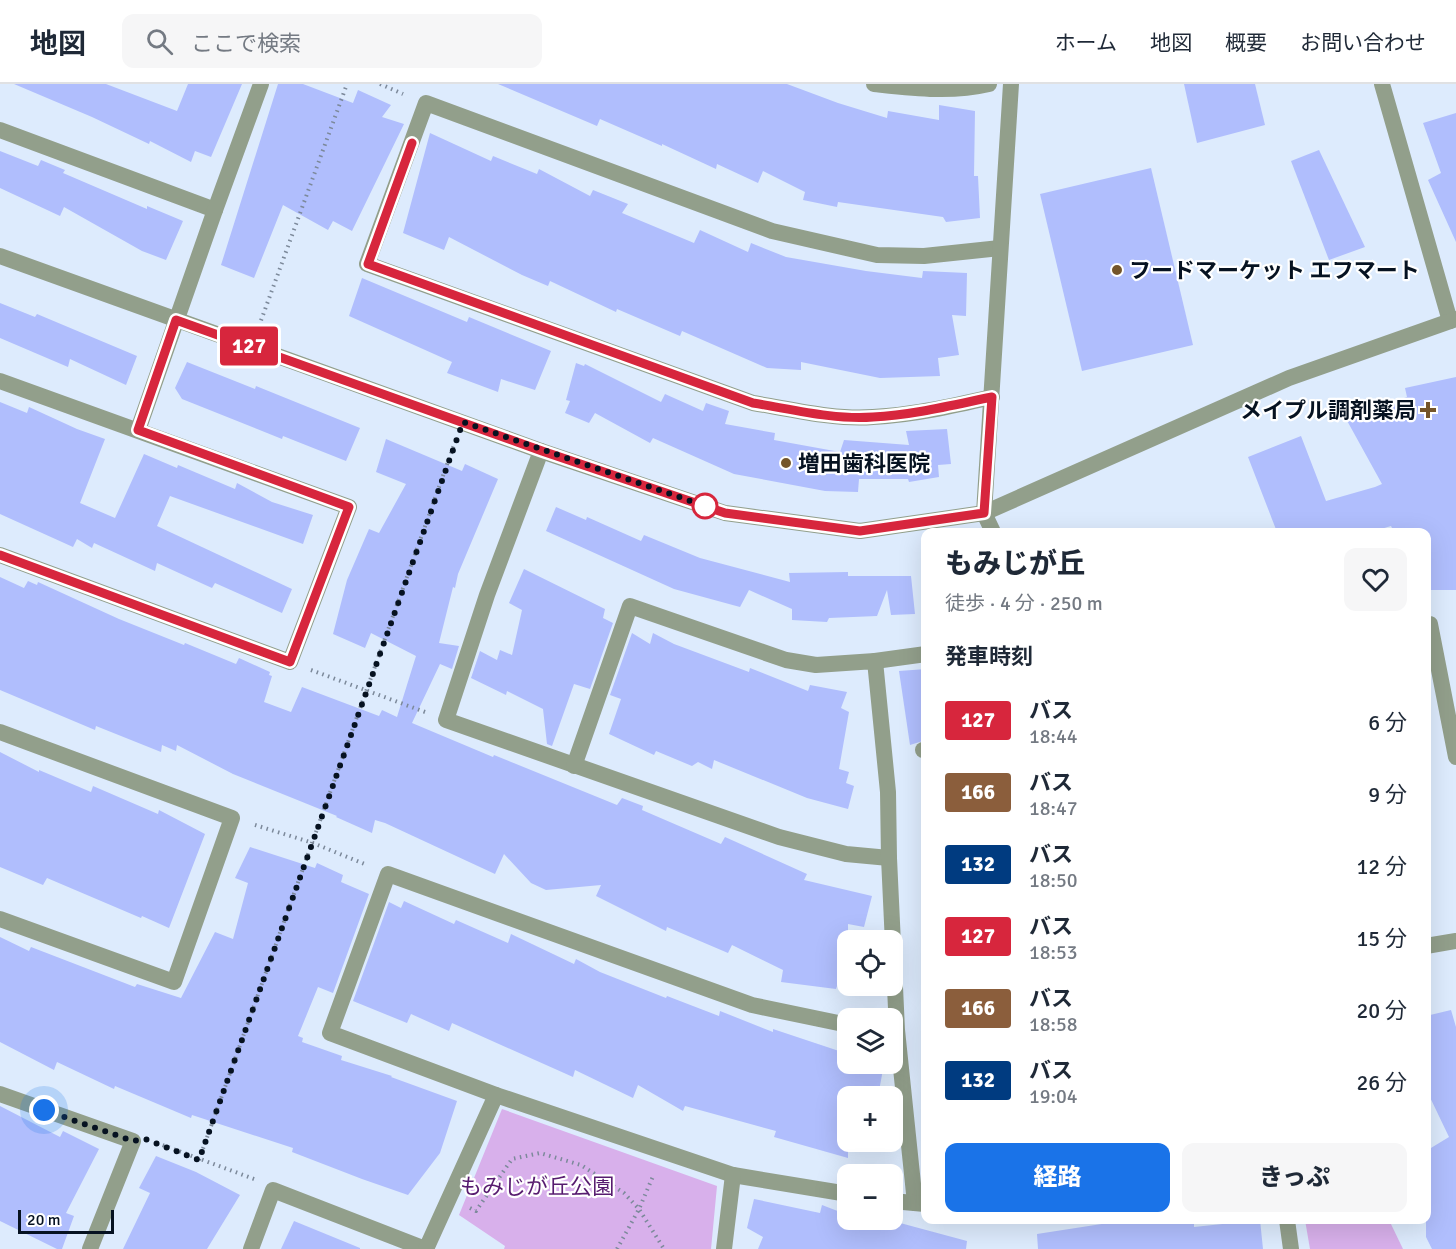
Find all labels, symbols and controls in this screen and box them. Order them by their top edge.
search box [122,14,542,68]
icon: search [143,25,176,58]
text: 地図 [30,27,86,61]
text: ここで検索 [191,30,301,57]
text: ホーム [1055,30,1117,56]
text: 地図 [1150,30,1192,56]
text: 概要 [1225,30,1267,56]
text: お問い合わせ [1300,30,1426,56]
place label: フードマーケット エフマート [1129,257,1420,284]
marker: フードマーケット エフマート [1110,263,1124,277]
line badge: 127 [214,326,284,366]
text: 127 [232,333,266,359]
place label: メイプル調剤薬局 [1240,397,1416,424]
marker: メイプル調剤薬局 [1421,403,1435,417]
place label: 増田歯科医院 [798,450,930,477]
marker: 増田歯科医院 [779,456,793,470]
unlabelled marker [692,493,718,519]
text: もみじが丘 [945,547,1085,581]
button: heart [1344,548,1407,611]
text: 徒歩 · 4 分 · 250 m [945,591,1103,616]
text: 発車時刻 [945,643,1033,670]
text: バス [1029,697,1073,724]
text: 127 [961,707,995,733]
text: 6 分 [1368,709,1407,736]
text: 18:44 [1029,724,1078,749]
text: バス [1029,769,1073,796]
text: 166 [961,779,995,805]
text: 9 分 [1368,781,1407,808]
text: 18:47 [1029,796,1078,821]
text: バス [1029,841,1073,868]
text: 132 [961,851,995,877]
text: 12 分 [1356,853,1407,880]
text: 18:50 [1029,868,1078,893]
text: バス [1029,913,1073,940]
text: 127 [961,923,995,949]
text: 15 分 [1356,925,1407,952]
map controls [837,930,903,1230]
button: locate [837,930,903,996]
text: 18:53 [1029,940,1078,965]
text: バス [1029,985,1073,1012]
text: 166 [961,995,995,1021]
text: 20 分 [1356,997,1407,1024]
button: layers [837,1008,903,1074]
text: 18:58 [1029,1012,1078,1037]
text: バス [1029,1057,1073,1084]
text: 132 [961,1067,995,1093]
text: 26 分 [1356,1069,1407,1096]
text: 19:04 [1029,1084,1078,1109]
button: + [837,1086,903,1152]
your location [29,1095,59,1125]
button: 経路 [945,1143,1170,1212]
button: きっぷ [1182,1143,1407,1212]
button: − [837,1164,903,1230]
park label: もみじが丘公園 [460,1173,614,1200]
scale bar [18,1207,114,1234]
text: 20 m [27,1210,61,1230]

